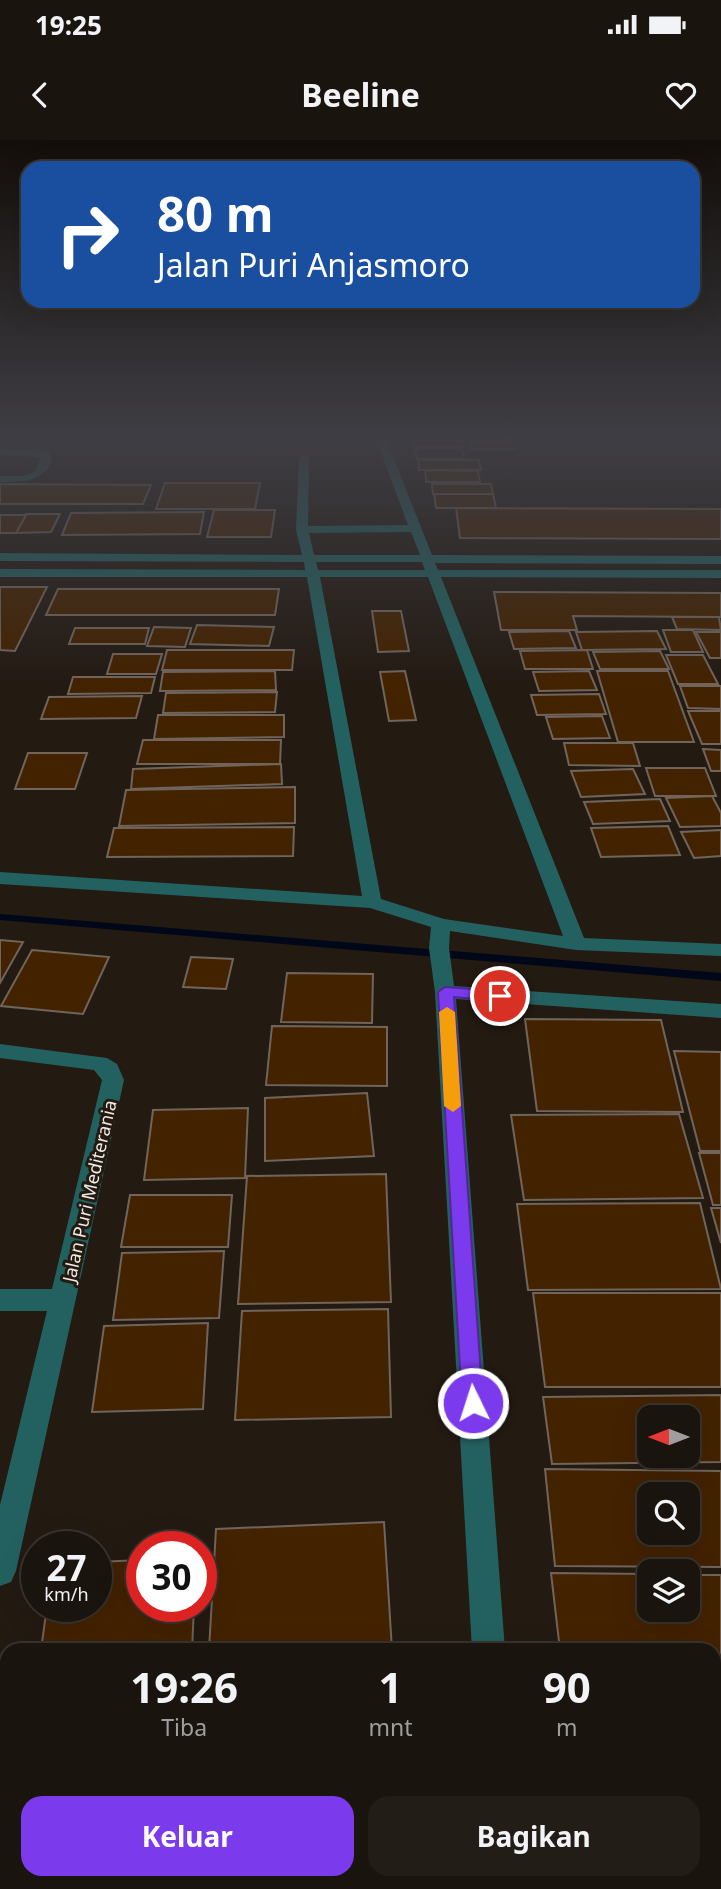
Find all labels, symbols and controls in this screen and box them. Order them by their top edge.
text: 19:25 [35,7,102,43]
text: Beeline [301,73,420,116]
icon: back [21,76,59,114]
icon: heart [662,76,700,114]
text: 80 m [157,180,274,246]
icon: right [42,189,133,280]
text: Jalan Puri Anjasmoro [157,243,470,286]
pin [470,966,530,1026]
icon: arrive [481,977,519,1015]
street label: Jalan Puri Mediterania [56,1098,122,1286]
position arrow [436,1366,510,1440]
north arrow [637,1405,700,1468]
map controls [637,1405,700,1622]
button: search [637,1482,700,1545]
speed limit sign: 30 [126,1531,217,1622]
text: 27 [46,1544,87,1591]
button: layers [637,1559,700,1622]
text: km/h [44,1582,89,1606]
text: 19:26 [130,1658,238,1715]
text: 1 [378,1658,402,1715]
text: 90 [543,1658,591,1715]
text: Tiba [161,1711,207,1743]
text: mnt [368,1711,412,1743]
text: m [556,1711,577,1743]
button: Keluar [21,1796,354,1876]
button: Bagikan [368,1796,700,1876]

